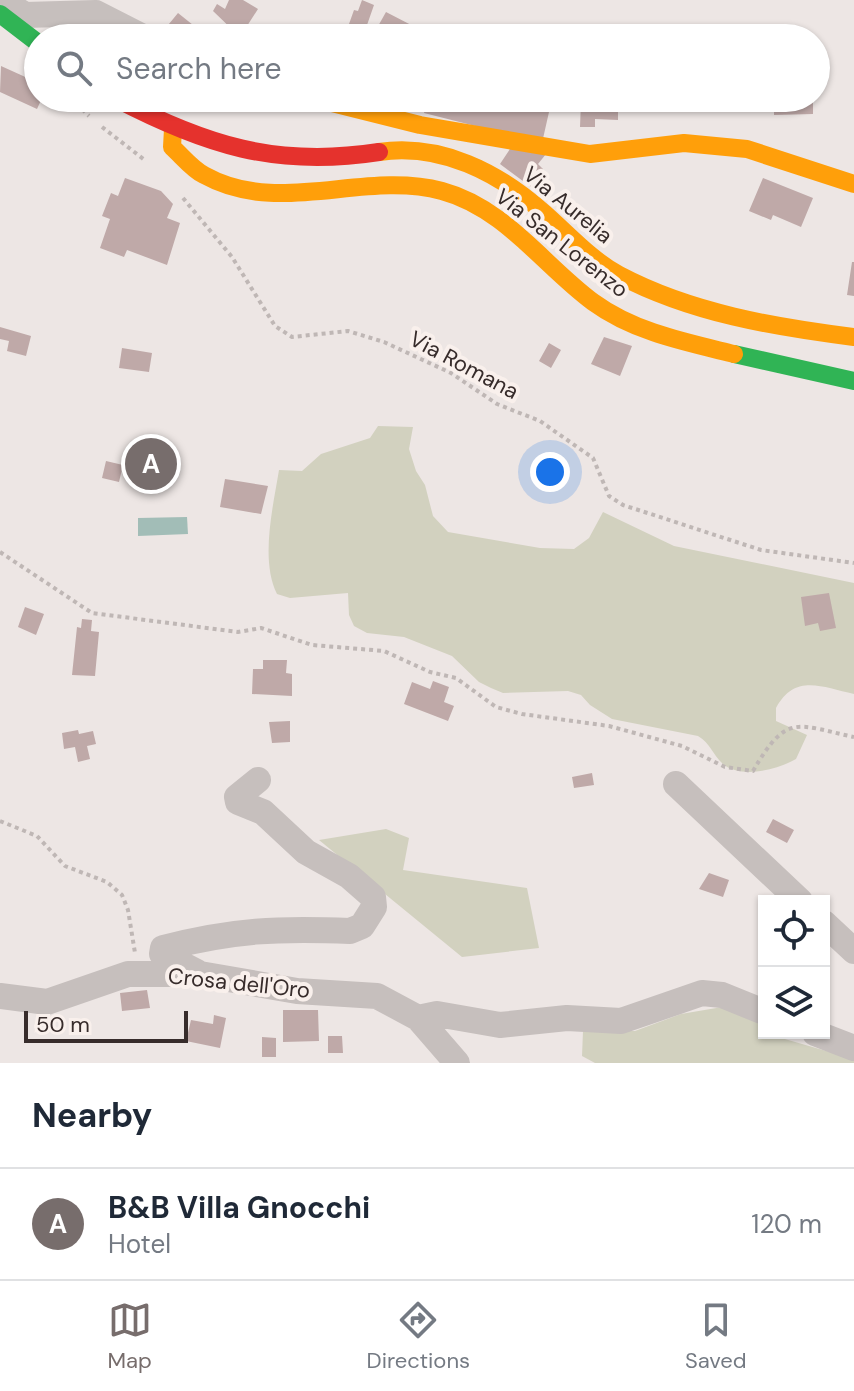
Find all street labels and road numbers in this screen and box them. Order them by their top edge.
street label: Via Aurelia [517,160,619,250]
street label: Via San Lorenzo [490,182,634,304]
street label: Via Romana [404,324,524,406]
street label: Crosa dell'Oro [166,961,312,1005]

